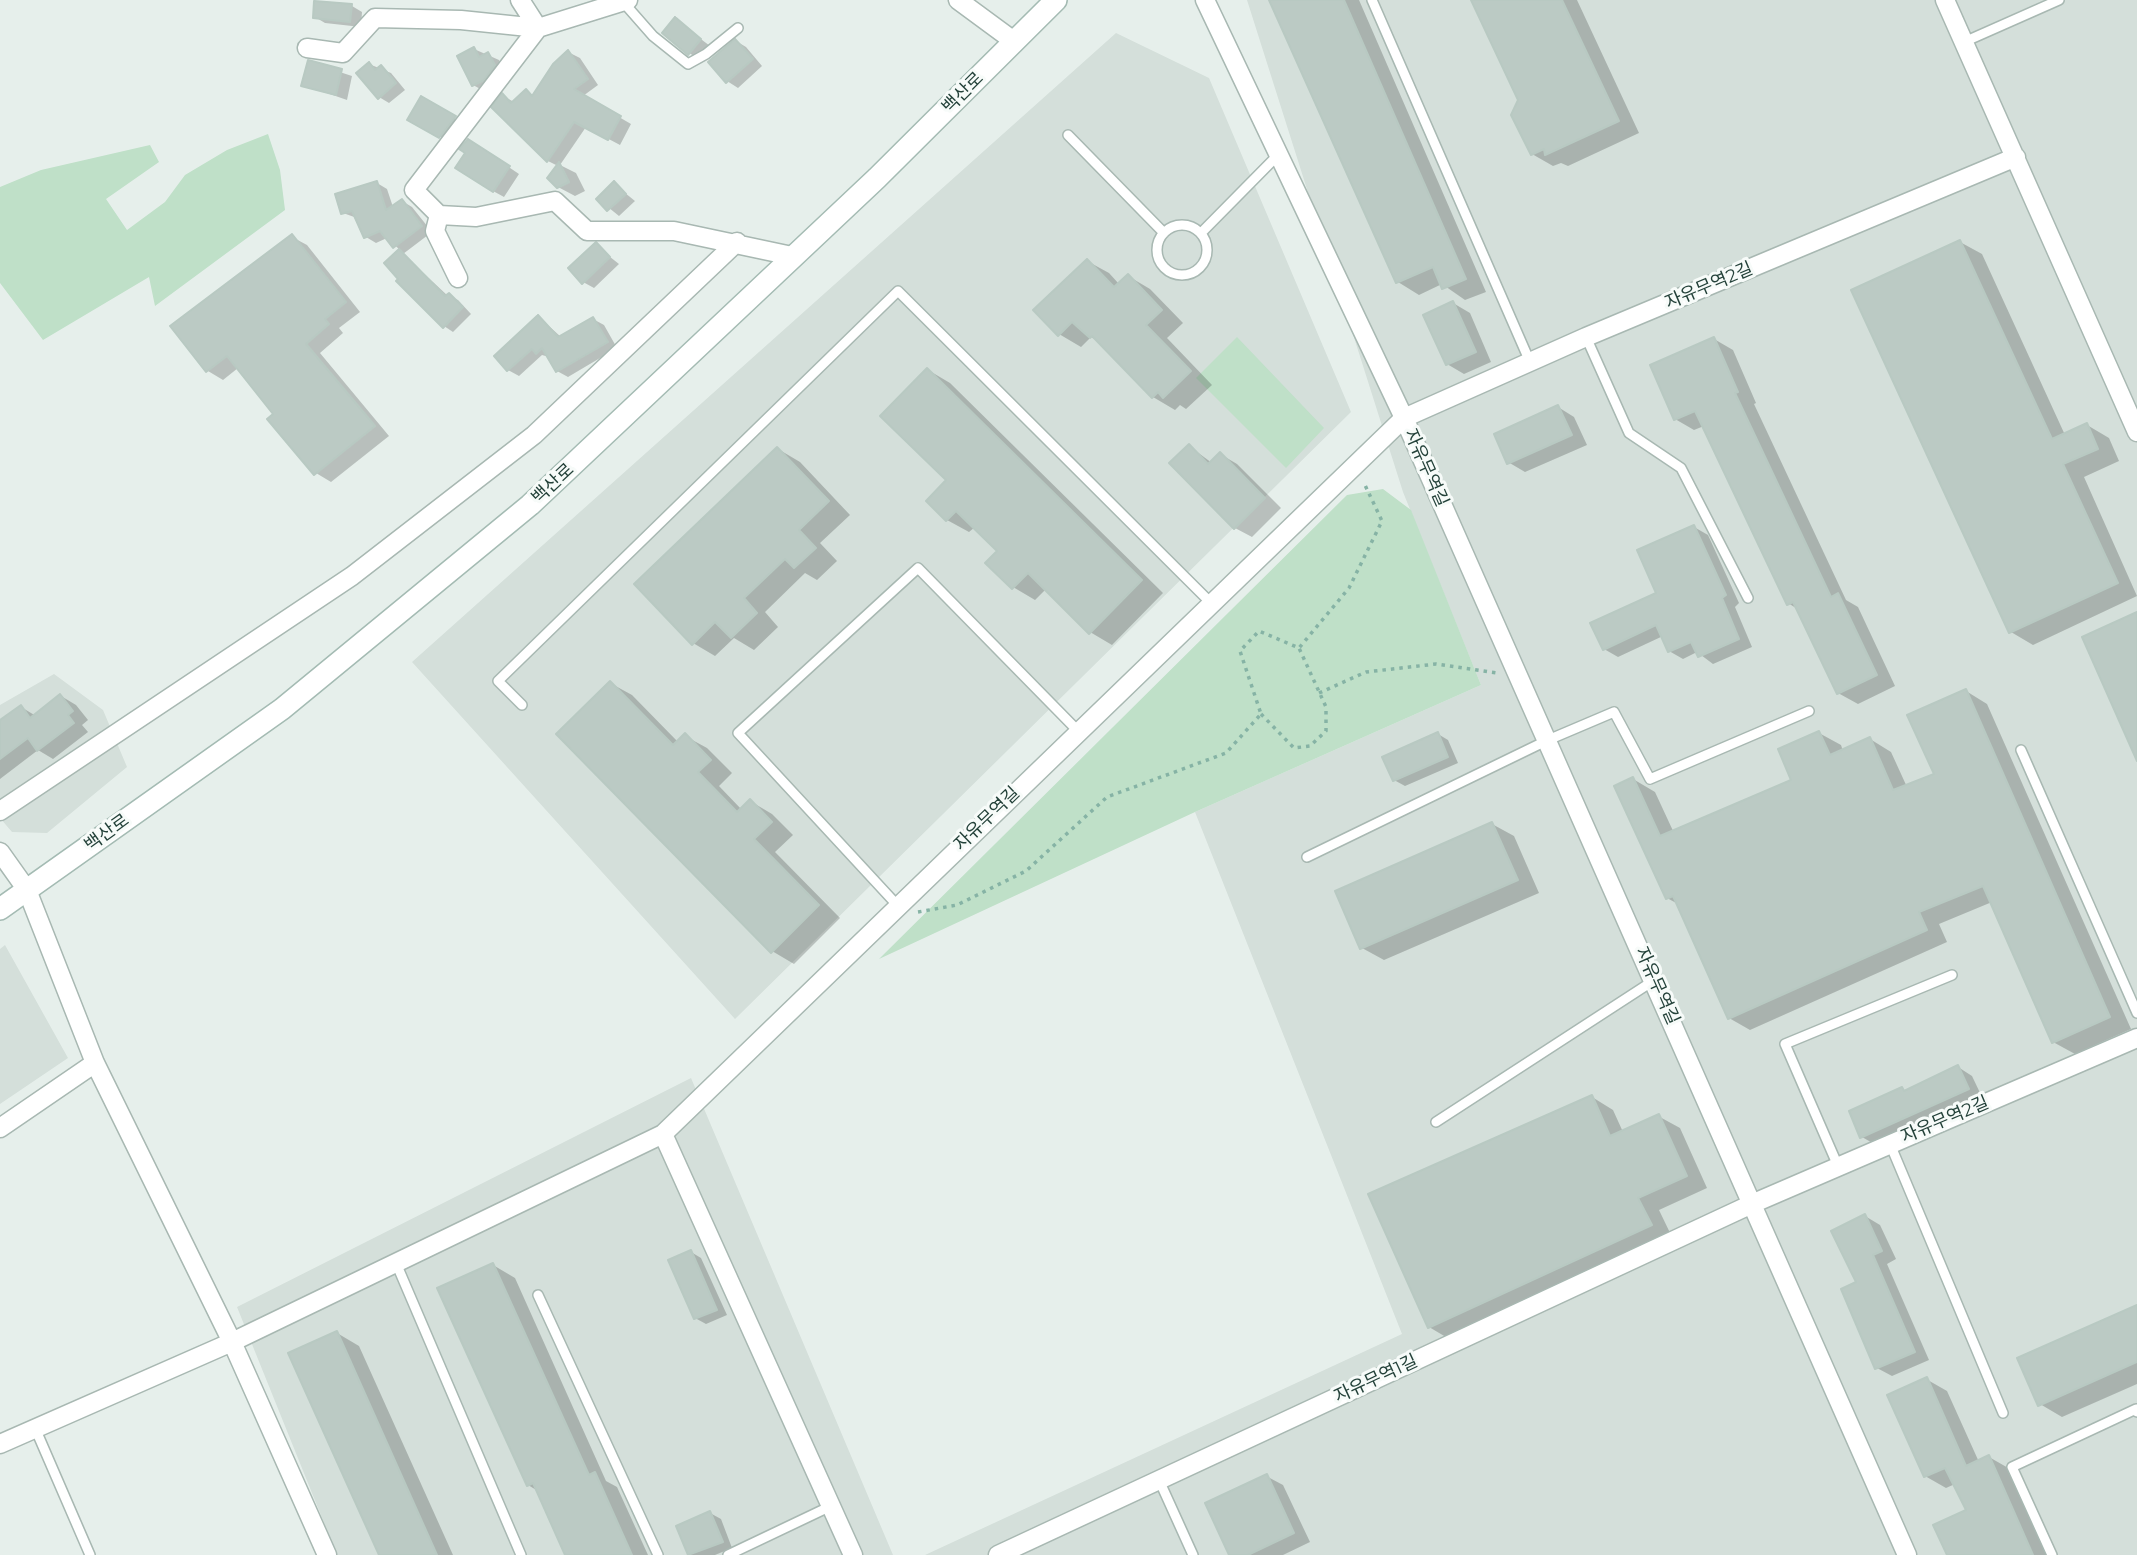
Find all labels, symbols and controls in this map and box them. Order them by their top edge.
street label: 백산로 [938,68,988,118]
street label: 자유무역2길 [1662,258,1756,314]
street label: 자유무역길 [1399,426,1453,510]
street label: 백산로 [527,459,579,509]
street label: 자유무역길 [950,782,1024,856]
street label: 백산로 [81,810,133,856]
street label: 자유무역길 [1630,944,1684,1028]
street label: 자유무역2길 [1898,1092,1992,1148]
street label: 자유무역1길 [1331,1350,1421,1408]

